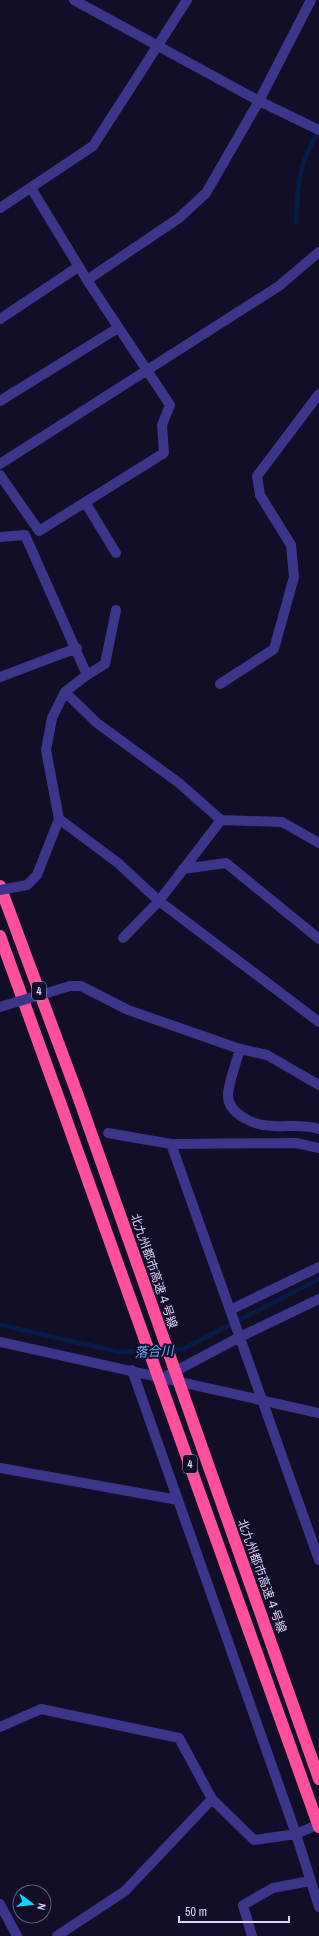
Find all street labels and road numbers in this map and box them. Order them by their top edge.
road number: 4 [32,982,46,1000]
street label: 北九州都市高速４号線 [127,1212,181,1330]
road number: 4 [183,1455,197,1473]
street label: 北九州都市高速４号線 [234,1517,290,1635]

